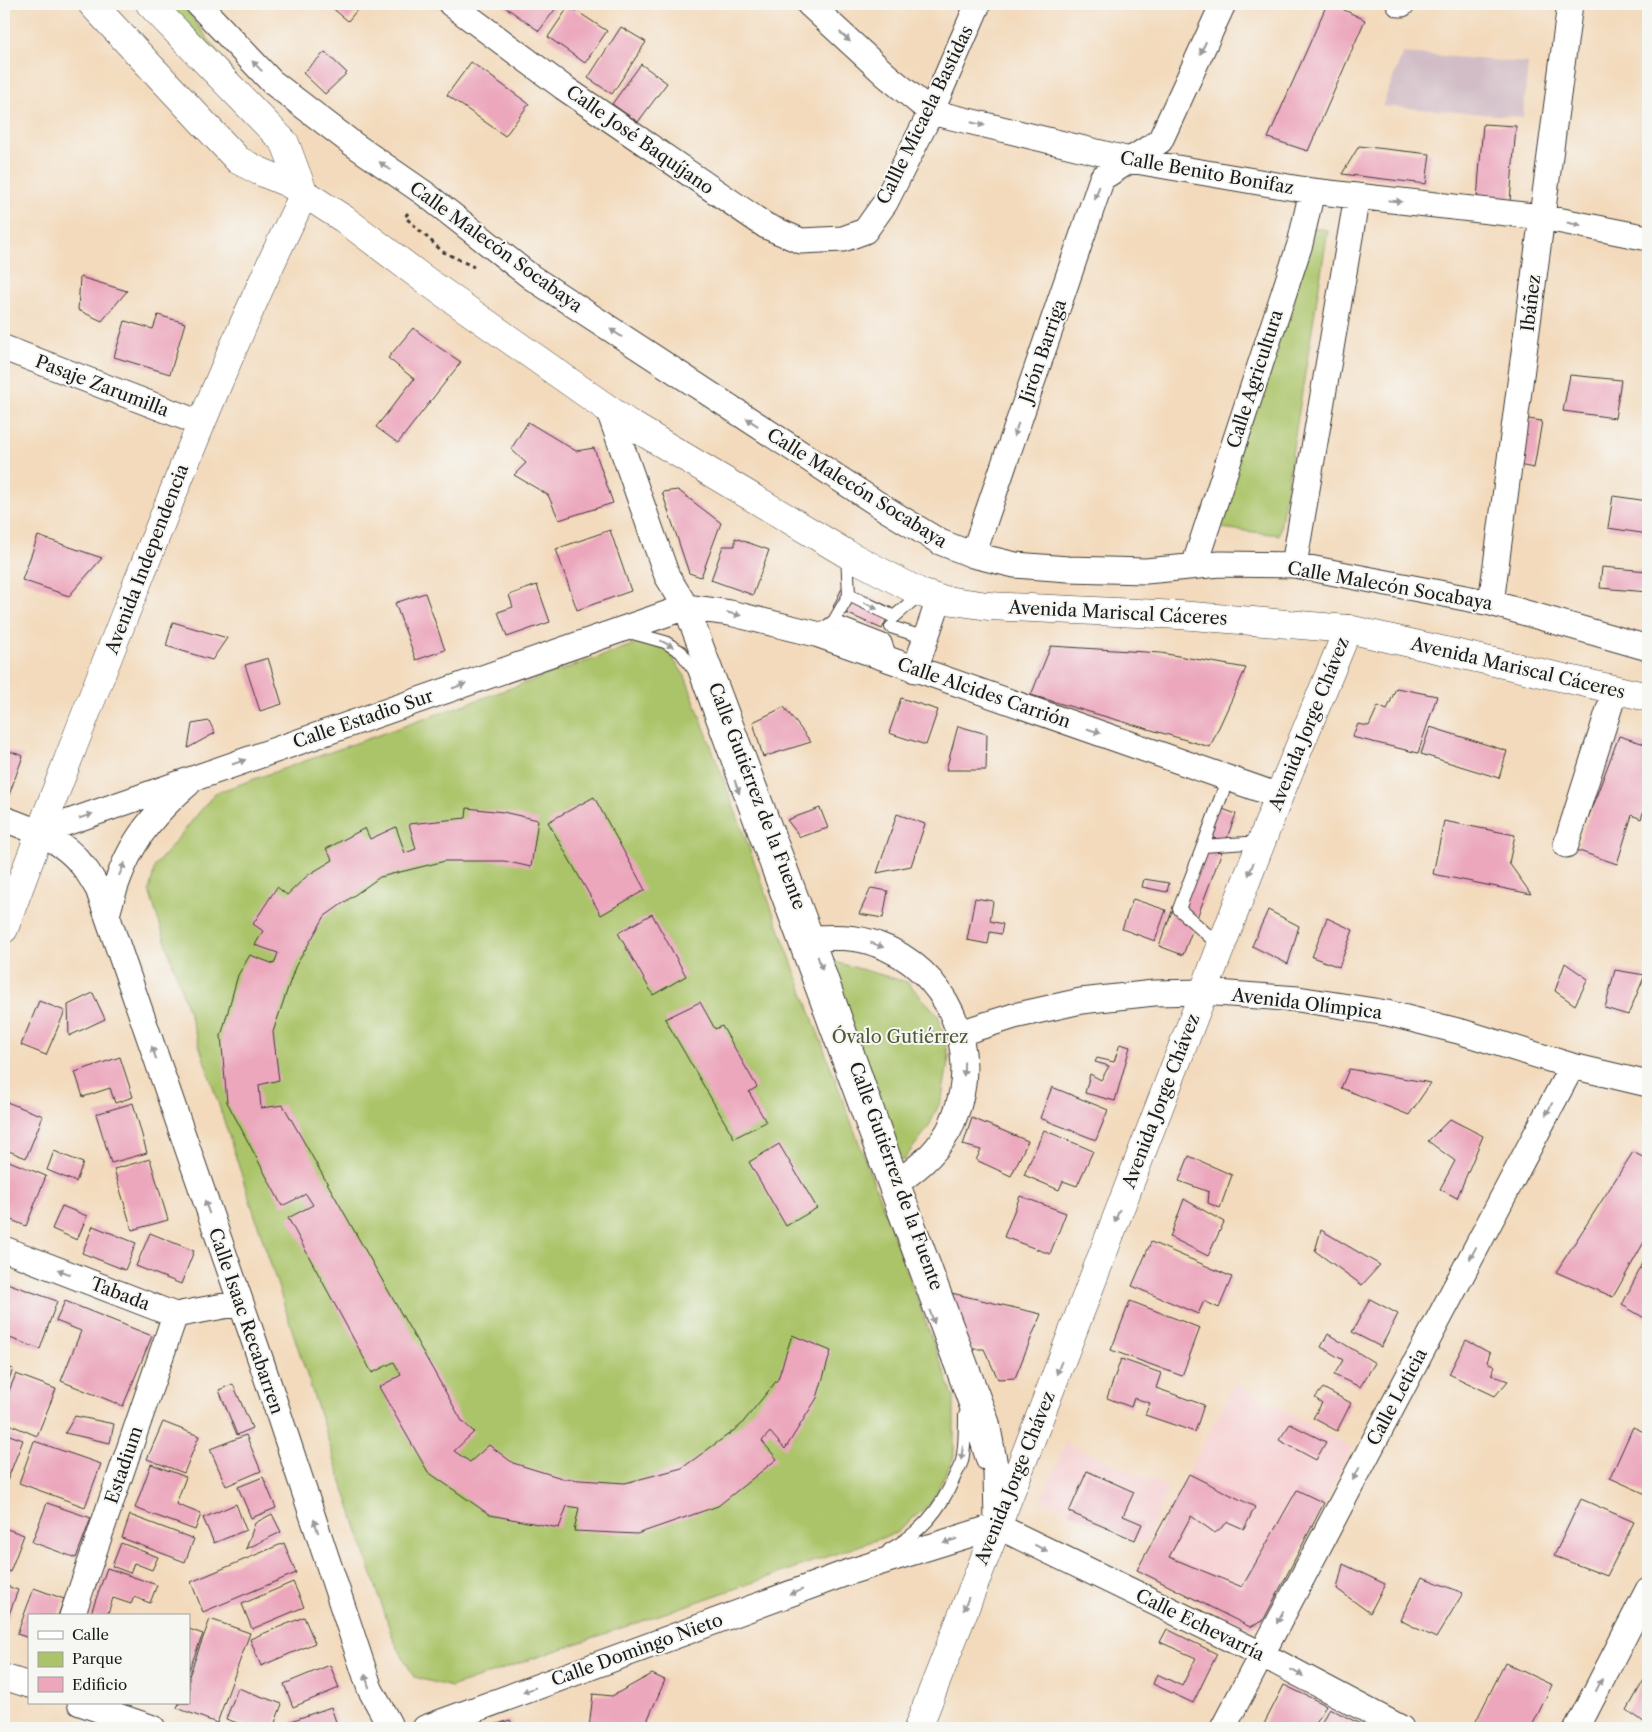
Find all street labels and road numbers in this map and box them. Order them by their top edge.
street label: Callle Micaela Bastidas [872,22,978,208]
street label: Calle José Baquíjano [562,81,718,199]
street label: Calle Benito Bonifaz [1118,147,1296,199]
street label: Calle Malecón Socabaya [405,177,587,317]
street label: Ibáñez [1517,273,1545,333]
street label: Jirón Barriga [1014,296,1071,408]
street label: Calle Agricultura [1222,306,1288,451]
street label: Pasaje Zarumilla [32,350,172,422]
street label: Calle Malecón Socabaya [763,424,952,553]
street label: Avenida Independencia [100,460,194,658]
street label: Calle Malecón Socabaya [1286,557,1495,615]
street label: Avenida Mariscal Cáceres [1007,596,1228,630]
street label: Avenida Mariscal Cáceres [1408,632,1627,703]
street label: Avenida Jorge Chávez [1264,634,1354,815]
street label: Calle Alcides Carrión [894,653,1074,733]
street label: Calle Gutiérrez de la Fuente [703,679,811,913]
street label: Calle Estadio Sur [290,685,436,753]
street label: Avenida Olímpica [1230,984,1384,1024]
street label: Avenida Jorge Chávez [1117,1011,1204,1192]
street label: Calle Gutiérrez de la Fuente [844,1059,948,1293]
street label: Calle Isaac Recabarren [204,1225,288,1417]
street label: Tabada [87,1273,153,1316]
street label: Calle Leticia [1362,1344,1432,1449]
street label: Avenida Jorge Chávez [970,1388,1060,1569]
street label: Estadium [101,1423,148,1507]
street label: Calle Echevarría [1132,1584,1268,1666]
street label: Calle Domingo Nieto [548,1609,726,1691]

